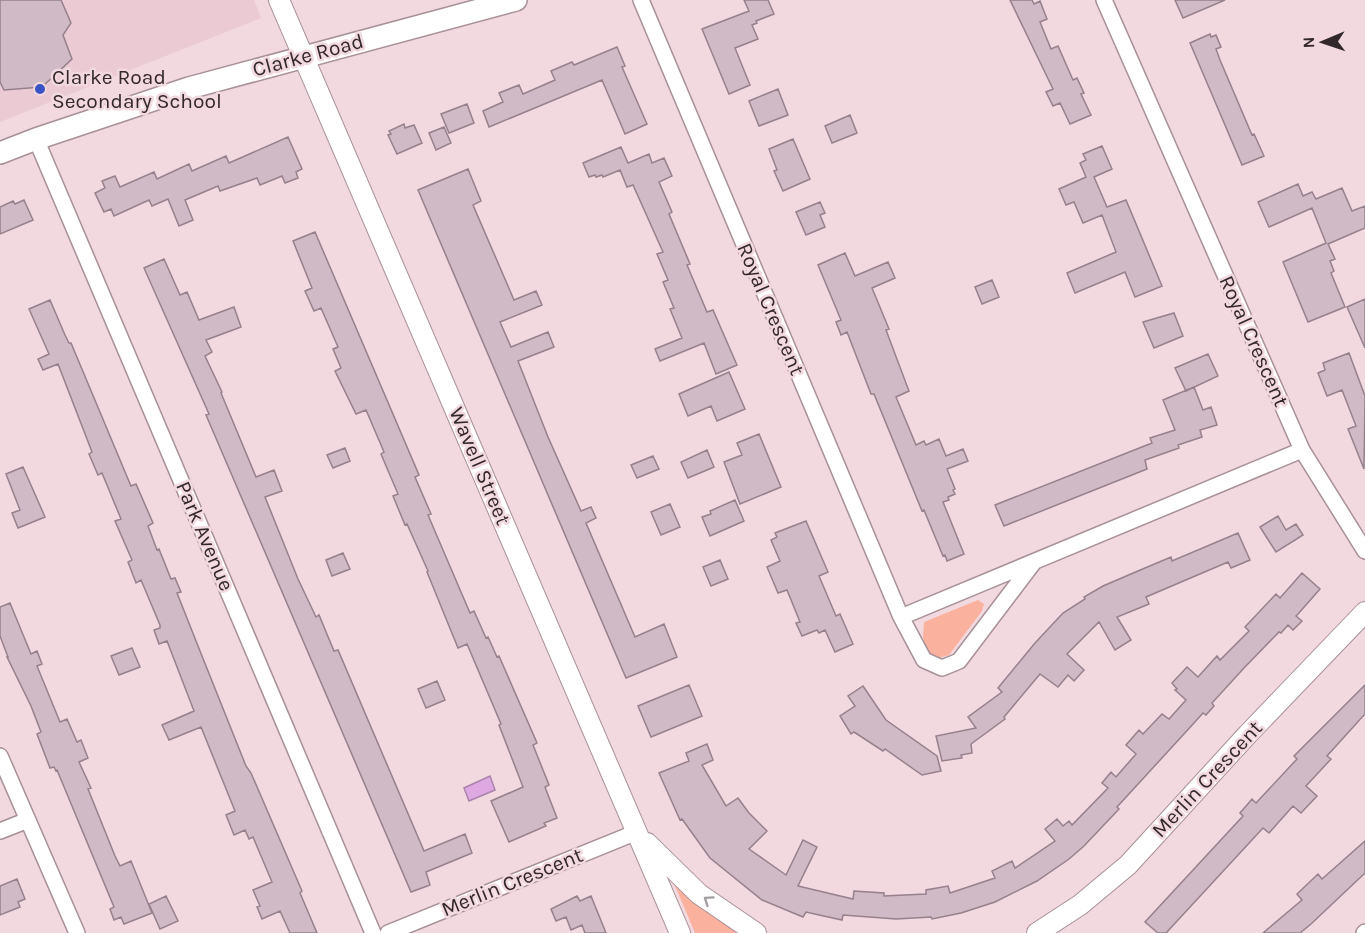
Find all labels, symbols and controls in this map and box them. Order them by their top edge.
north arrow [1293,12,1353,72]
street label: Clarke Road [250,29,366,81]
text: N [1299,36,1318,49]
place label: Clarke Road Secondary School [52,65,222,113]
marker: Clarke Road Secondary School [33,82,47,96]
street label: Royal Crescent [732,239,810,379]
street label: Royal Crescent [1214,272,1294,410]
street label: Wavell Street [444,404,516,528]
street label: Park Avenue [171,478,239,594]
street label: Merlin Crescent [1147,716,1267,842]
street label: Merlin Crescent [438,843,586,921]
one-way arrow [704,896,715,907]

